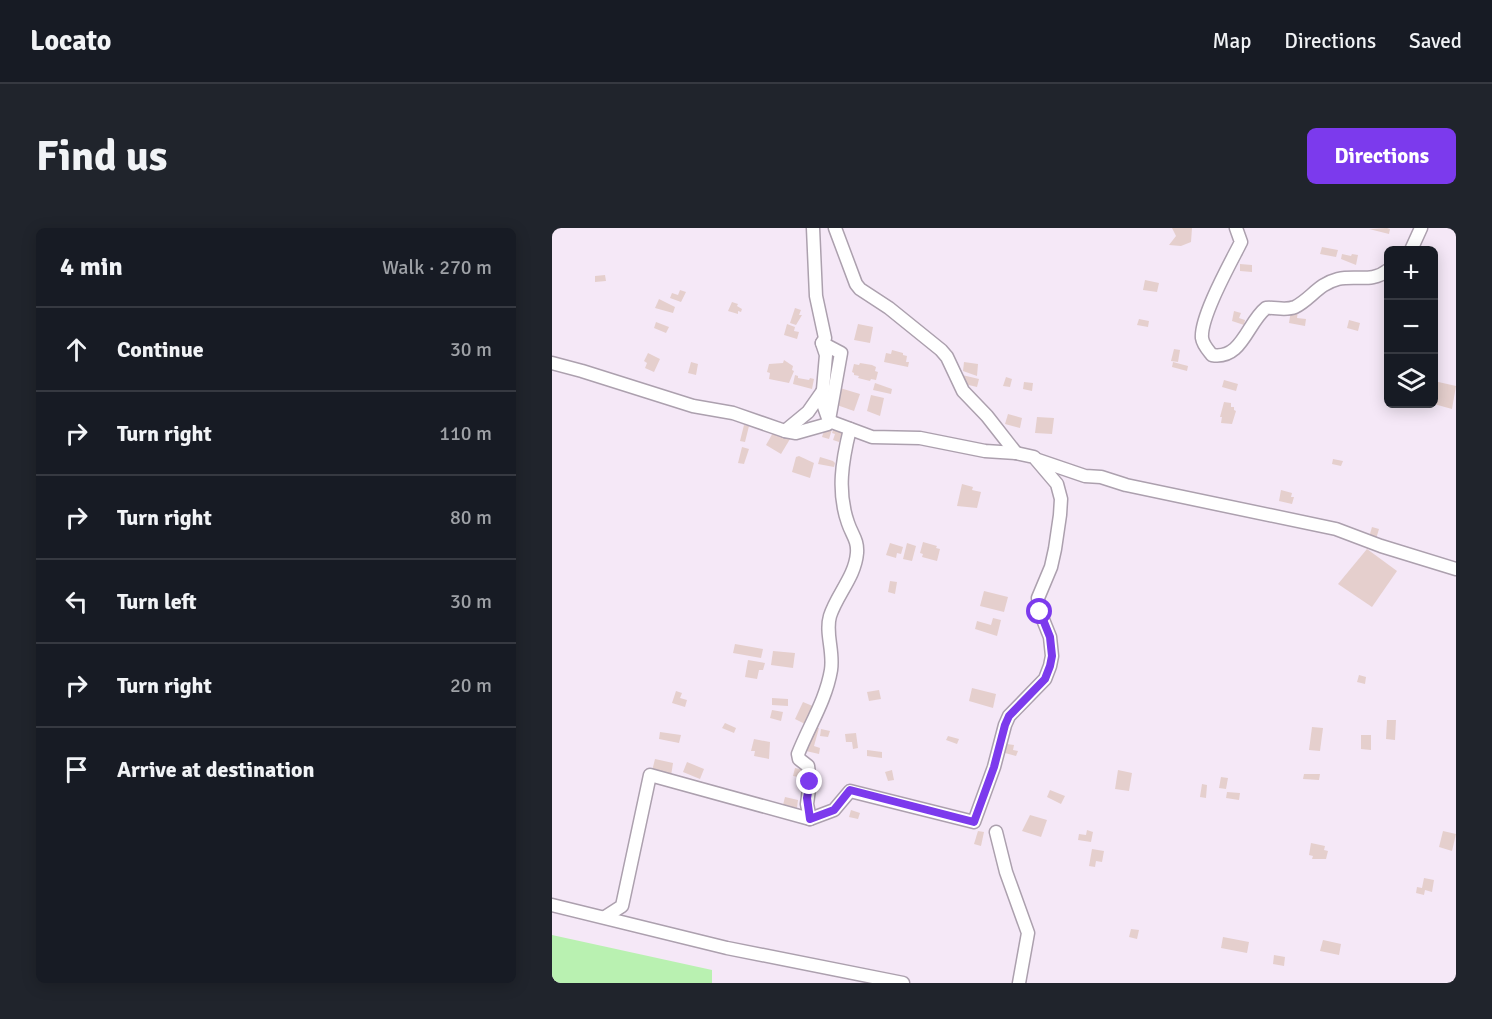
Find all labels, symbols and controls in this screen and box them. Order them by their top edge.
text: Locato [30,24,111,58]
text: Map [1213,28,1251,54]
text: Directions [1284,28,1376,54]
text: Saved [1409,28,1462,54]
button: Directions [1307,128,1456,184]
text: Find us [36,131,167,182]
map controls [1384,246,1438,408]
button: + [1384,246,1438,300]
text: 4 min [60,251,123,283]
text: Walk · 270 m [382,255,492,280]
button: − [1384,300,1438,354]
icon: ahead [60,333,93,366]
text: Continue [117,336,204,363]
text: 30 m [450,337,492,362]
button: layers [1384,354,1438,408]
icon: right [60,417,93,450]
text: Turn right [117,420,212,447]
text: 110 m [439,421,492,446]
icon: right [60,501,93,534]
text: Turn right [117,504,212,531]
text: 80 m [450,505,492,530]
icon: left [60,585,93,618]
text: Turn left [117,588,197,615]
text: 30 m [450,589,492,614]
route start [1026,598,1052,624]
icon: right [60,669,93,702]
text: Turn right [117,672,212,699]
text: 20 m [450,673,492,698]
icon: arrive [60,753,93,786]
text: Arrive at destination [117,756,314,783]
route end [796,768,822,794]

